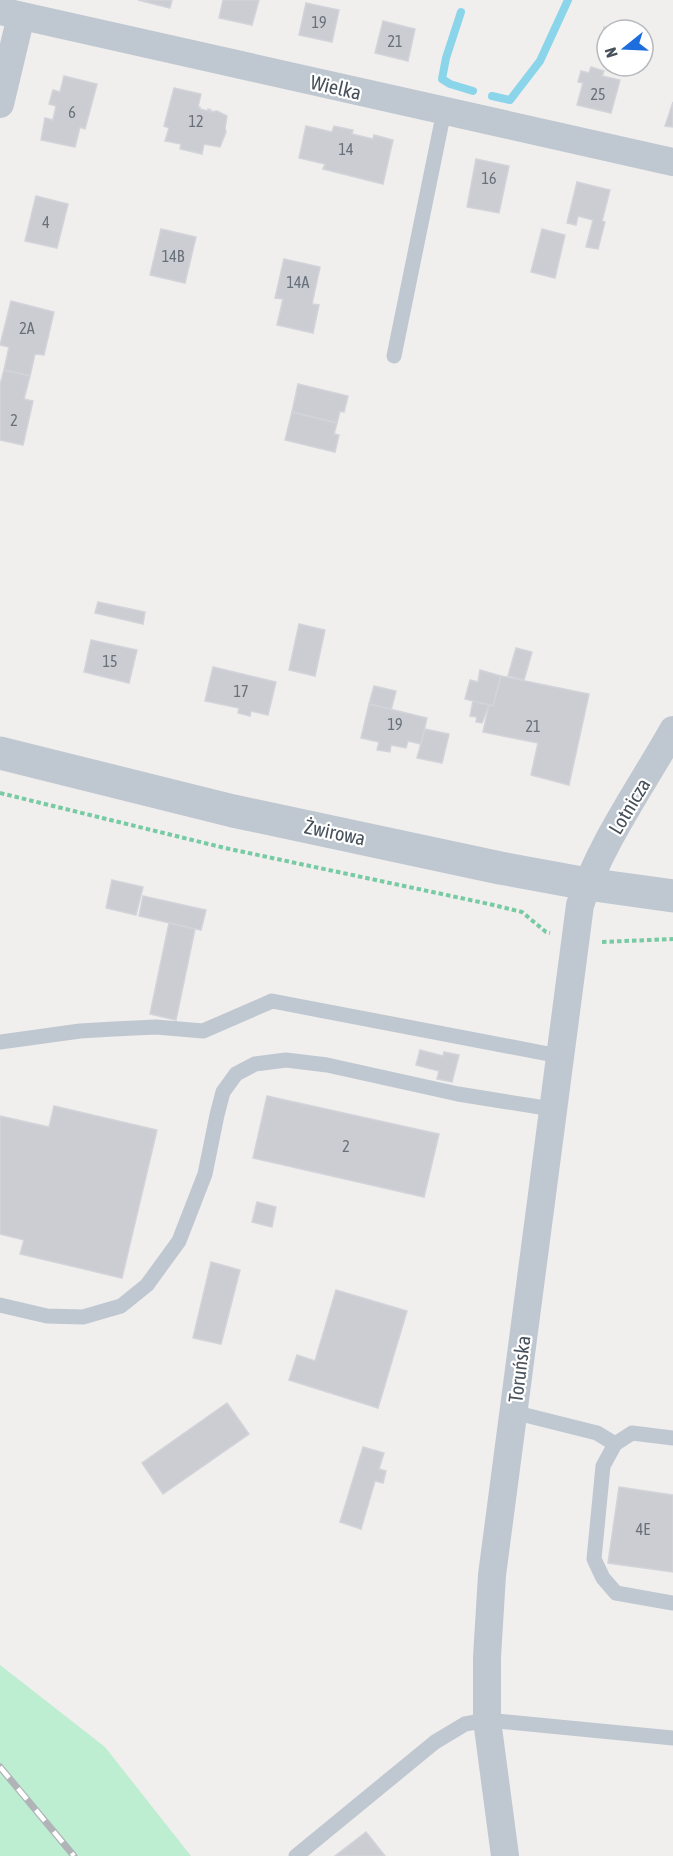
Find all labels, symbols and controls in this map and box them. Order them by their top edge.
house number: 19 [311,13,327,31]
north arrow [595,18,655,78]
house number: 21 [387,32,403,50]
text: N [601,45,621,60]
street label: Wielka [308,70,364,104]
house number: 25 [590,85,606,103]
house number: 6 [68,103,76,121]
house number: 12 [188,112,204,130]
house number: 14 [338,140,354,158]
house number: 16 [481,169,497,187]
house number: 4 [42,213,50,231]
house number: 14B [162,247,185,265]
house number: 14A [287,273,310,291]
house number: 2A [19,319,35,337]
house number: 2 [10,411,18,429]
house number: 15 [102,652,118,670]
house number: 17 [233,682,249,700]
house number: 19 [387,715,403,733]
house number: 21 [525,717,541,735]
street label: Lotnicza [603,774,655,838]
street label: Żwirowa [302,814,368,850]
house number: 2 [342,1137,350,1155]
street label: Toruńska [503,1334,535,1404]
house number: 4E [636,1520,650,1538]

